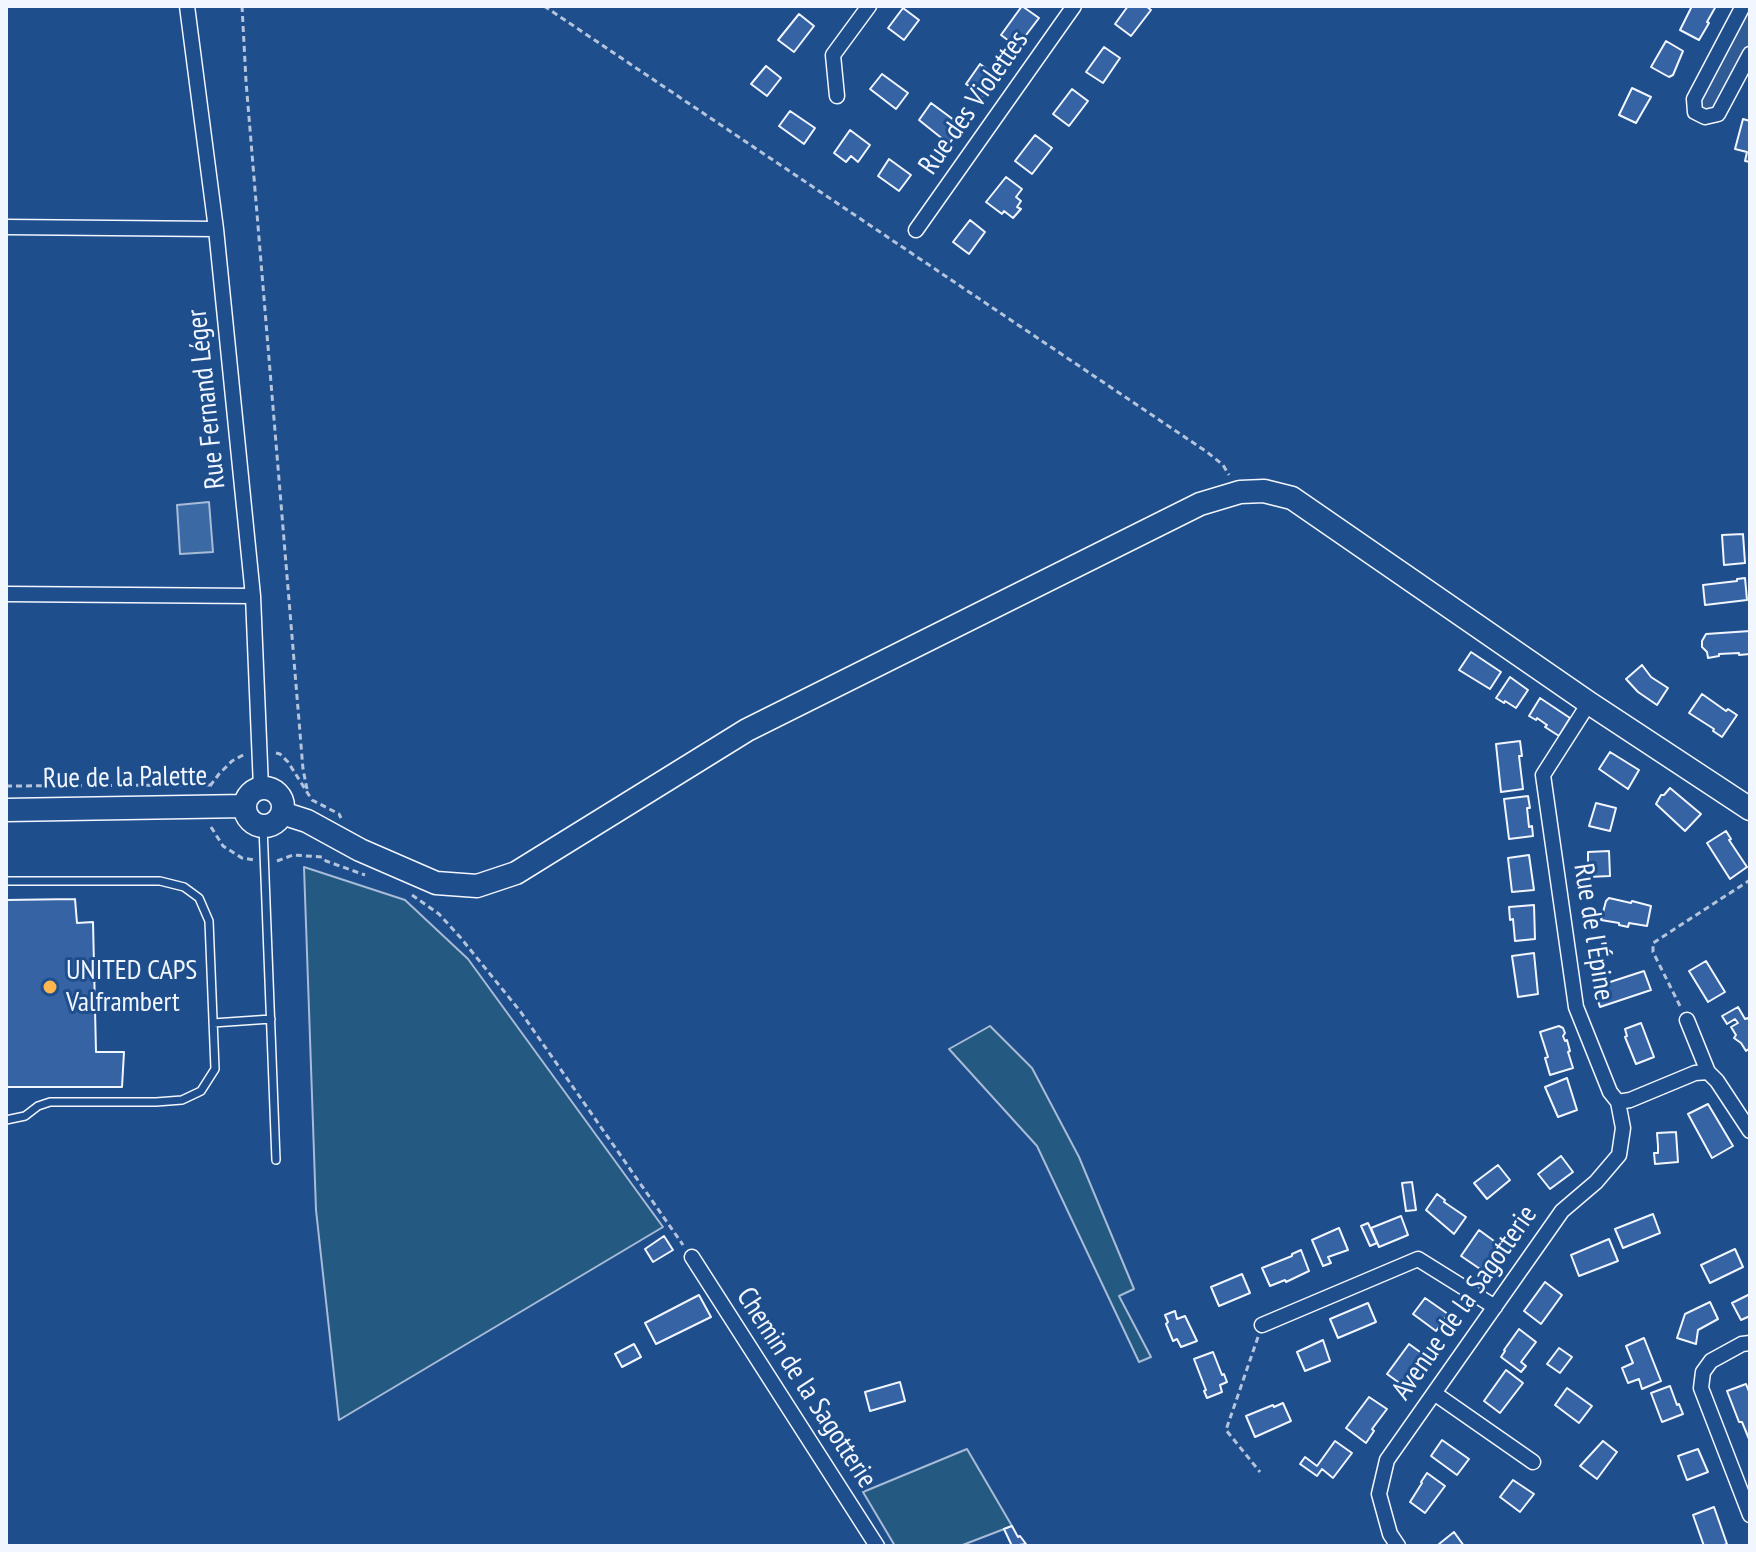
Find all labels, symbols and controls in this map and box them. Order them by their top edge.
street label: Rue des Violettes [912,25,1036,181]
street label: Rue Fernand Léger [181,307,233,491]
street label: Rue de la Palette [43,760,207,796]
street label: Rue de l'Épine [1566,861,1620,1003]
place label: UNITED CAPS Valframbert [66,954,197,1020]
marker: UNITED CAPS Valframbert [41,978,59,996]
street label: Avenue de la Sagotterie [1385,1199,1545,1407]
street label: Chemin de la Sagotterie [729,1282,883,1494]

